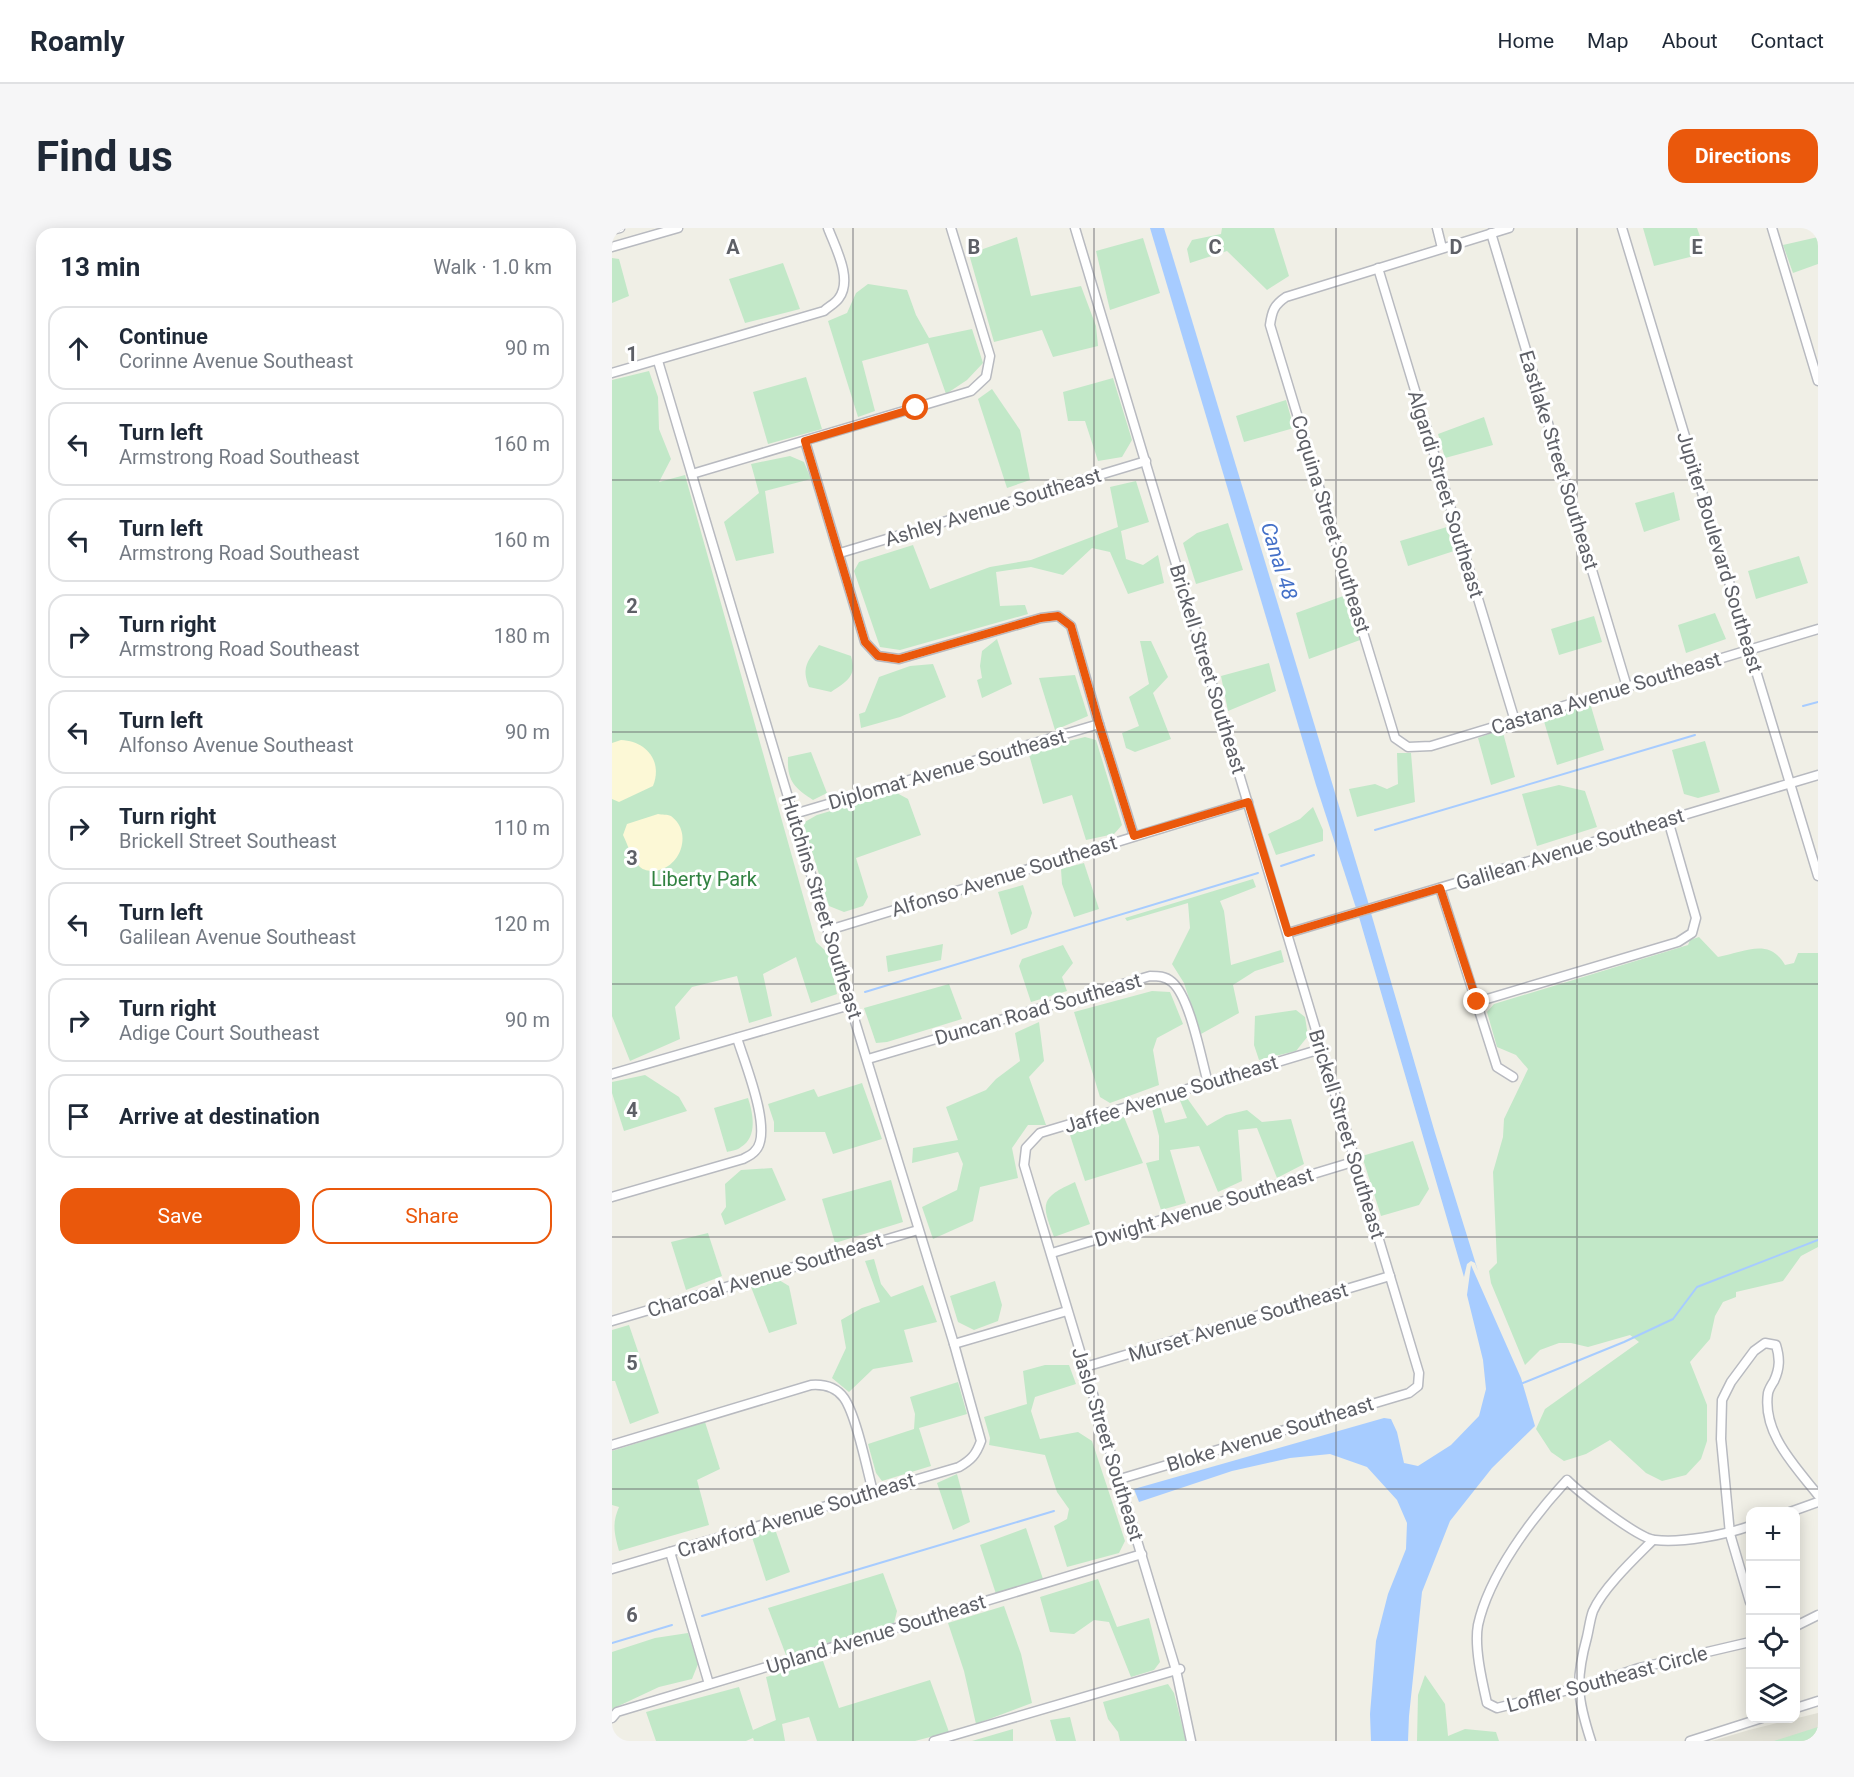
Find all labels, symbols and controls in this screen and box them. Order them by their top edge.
text: Roamly [30,25,125,58]
text: Home [1498,29,1554,53]
text: Map [1587,29,1629,53]
text: About [1662,29,1718,53]
text: Contact [1751,29,1824,53]
button: Directions [1668,129,1818,183]
text: Find us [36,132,173,181]
text: A [726,235,740,259]
text: B [968,235,980,259]
text: C [1208,235,1222,259]
text: D [1450,235,1463,259]
text: E [1691,235,1703,259]
text: 13 min [60,252,140,282]
text: Walk · 1.0 km [433,255,552,279]
text: Continue [119,324,208,349]
icon: ahead [62,332,95,365]
text: 90 m [505,336,550,360]
text: 1 [626,342,638,366]
street label: Eastlake Street Southeast [1514,347,1604,573]
text: Corinne Avenue Southeast [119,349,353,373]
street label: Algardi Street Southeast [1403,387,1489,601]
route start [902,394,928,420]
street label: Coquina Street Southeast [1286,412,1376,636]
text: Turn left [119,420,203,445]
icon: left [62,428,95,461]
street label: Jupiter Boulevard Southeast [1672,429,1768,675]
text: 160 m [494,432,550,456]
text: Armstrong Road Southeast [119,445,360,469]
street label: Ashley Avenue Southeast [882,463,1104,551]
text: Turn left [119,516,203,541]
water label: Canal 48 [1256,519,1302,603]
icon: left [62,524,95,557]
text: 160 m [494,528,550,552]
text: Armstrong Road Southeast [119,541,360,565]
street label: Brickell Street Southeast [1165,561,1251,777]
text: 2 [626,594,638,618]
text: Turn right [119,612,216,637]
icon: right [62,620,95,653]
text: 180 m [494,624,550,648]
text: Armstrong Road Southeast [119,637,360,661]
street label: Castana Avenue Southeast [1488,647,1724,739]
text: Turn left [119,708,203,733]
icon: left [62,716,95,749]
text: 90 m [505,720,550,744]
street label: Diplomat Avenue Southeast [825,724,1069,814]
text: Alfonso Avenue Southeast [119,733,354,757]
street label: Hutchins Street Southeast [777,792,867,1022]
street label: Galilean Avenue Southeast [1453,803,1687,895]
text: Turn right [119,804,216,829]
icon: right [62,812,95,845]
text: 110 m [494,816,550,840]
text: Brickell Street Southeast [119,829,337,853]
street label: Alfonso Avenue Southeast [888,830,1120,922]
text: 3 [626,846,638,870]
park label: Liberty Park [651,867,758,891]
text: Turn left [119,900,203,925]
icon: left [62,908,95,941]
text: 120 m [494,912,550,936]
text: Galilean Avenue Southeast [119,925,356,949]
street label: Duncan Road Southeast [932,968,1144,1050]
route end [1463,988,1489,1014]
text: Turn right [119,996,216,1021]
icon: right [62,1004,95,1037]
text: 90 m [505,1008,550,1032]
text: Adige Court Southeast [119,1021,319,1045]
street label: Brickell Street Southeast [1304,1026,1390,1242]
street label: Jaffee Avenue Southeast [1061,1050,1281,1138]
text: 4 [626,1098,638,1122]
icon: arrive [62,1100,95,1133]
text: Arrive at destination [119,1104,320,1129]
street label: Dwight Avenue Southeast [1092,1162,1316,1252]
button: Save [60,1188,300,1244]
button: Share [312,1188,552,1244]
street label: Charcoal Avenue Southeast [645,1228,885,1322]
street label: Murset Avenue Southeast [1125,1277,1351,1367]
street label: Jaslo Street Southeast [1067,1344,1149,1544]
text: 5 [626,1351,638,1375]
street label: Bloke Avenue Southeast [1164,1391,1376,1477]
street label: Crawford Avenue Southeast [674,1467,918,1563]
map controls [1746,1507,1800,1723]
button: + [1746,1507,1800,1561]
button: − [1746,1561,1800,1615]
street label: Upland Avenue Southeast [764,1589,988,1679]
text: 6 [626,1603,638,1627]
button: locate [1746,1615,1800,1669]
street label: Loffler Southeast Circle [1504,1641,1710,1717]
button: layers [1746,1669,1800,1723]

